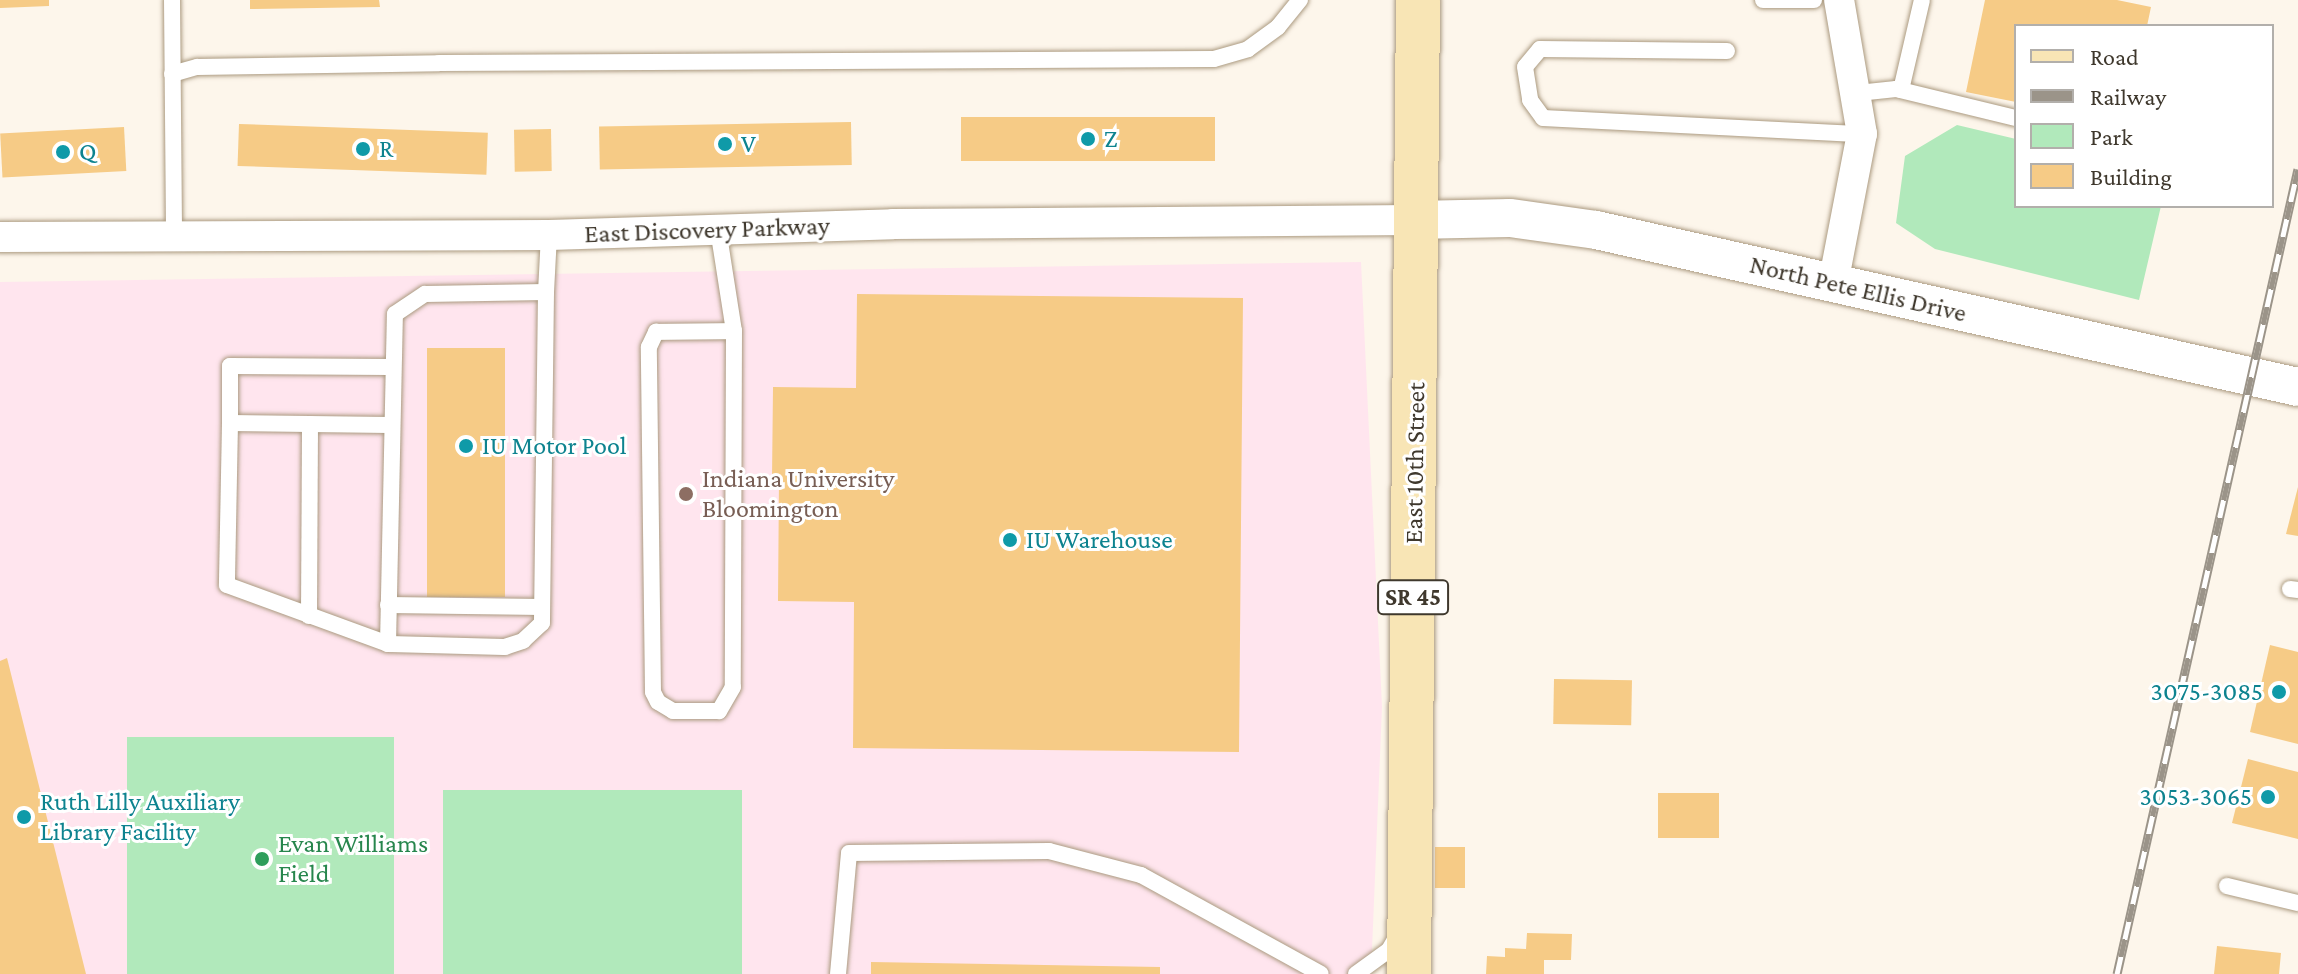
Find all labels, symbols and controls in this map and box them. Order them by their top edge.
legend [2014,24,2274,208]
text: Road [2090,43,2139,70]
text: Railway [2090,83,2166,110]
place label: Z [1104,123,1118,155]
text: Park [2090,123,2133,150]
place label: V [741,128,756,160]
marker: Z [1079,130,1097,148]
place label: R [379,133,393,165]
marker: V [716,135,734,153]
place label: Q [79,136,96,168]
marker: R [354,140,372,158]
marker: Q [54,143,72,161]
text: Building [2090,163,2172,190]
street label: East Discovery Parkway [584,210,830,250]
street label: North Pete Ellis Drive [1747,249,1969,329]
street label: East 10th Street [1398,382,1432,544]
place label: IU Motor Pool [482,430,627,462]
marker: IU Motor Pool [457,437,475,455]
place label: Indiana University Bloomington [702,463,895,524]
marker: Indiana University Bloomington [677,485,695,503]
place label: IU Warehouse [1026,524,1173,556]
marker: IU Warehouse [1001,531,1019,549]
road number: SR 45 [1377,577,1449,617]
place label: 3075-3085 [2151,676,2263,708]
marker: 3075-3085 [2270,683,2288,701]
place label: 3053-3065 [2140,781,2252,813]
place label: Ruth Lilly Auxiliary Library Facility [40,786,240,848]
marker: 3053-3065 [2259,788,2277,806]
marker: Ruth Lilly Auxiliary Library Facility [15,808,33,826]
place label: Evan Williams Field [278,828,428,890]
marker: Evan Williams Field [253,850,271,868]

